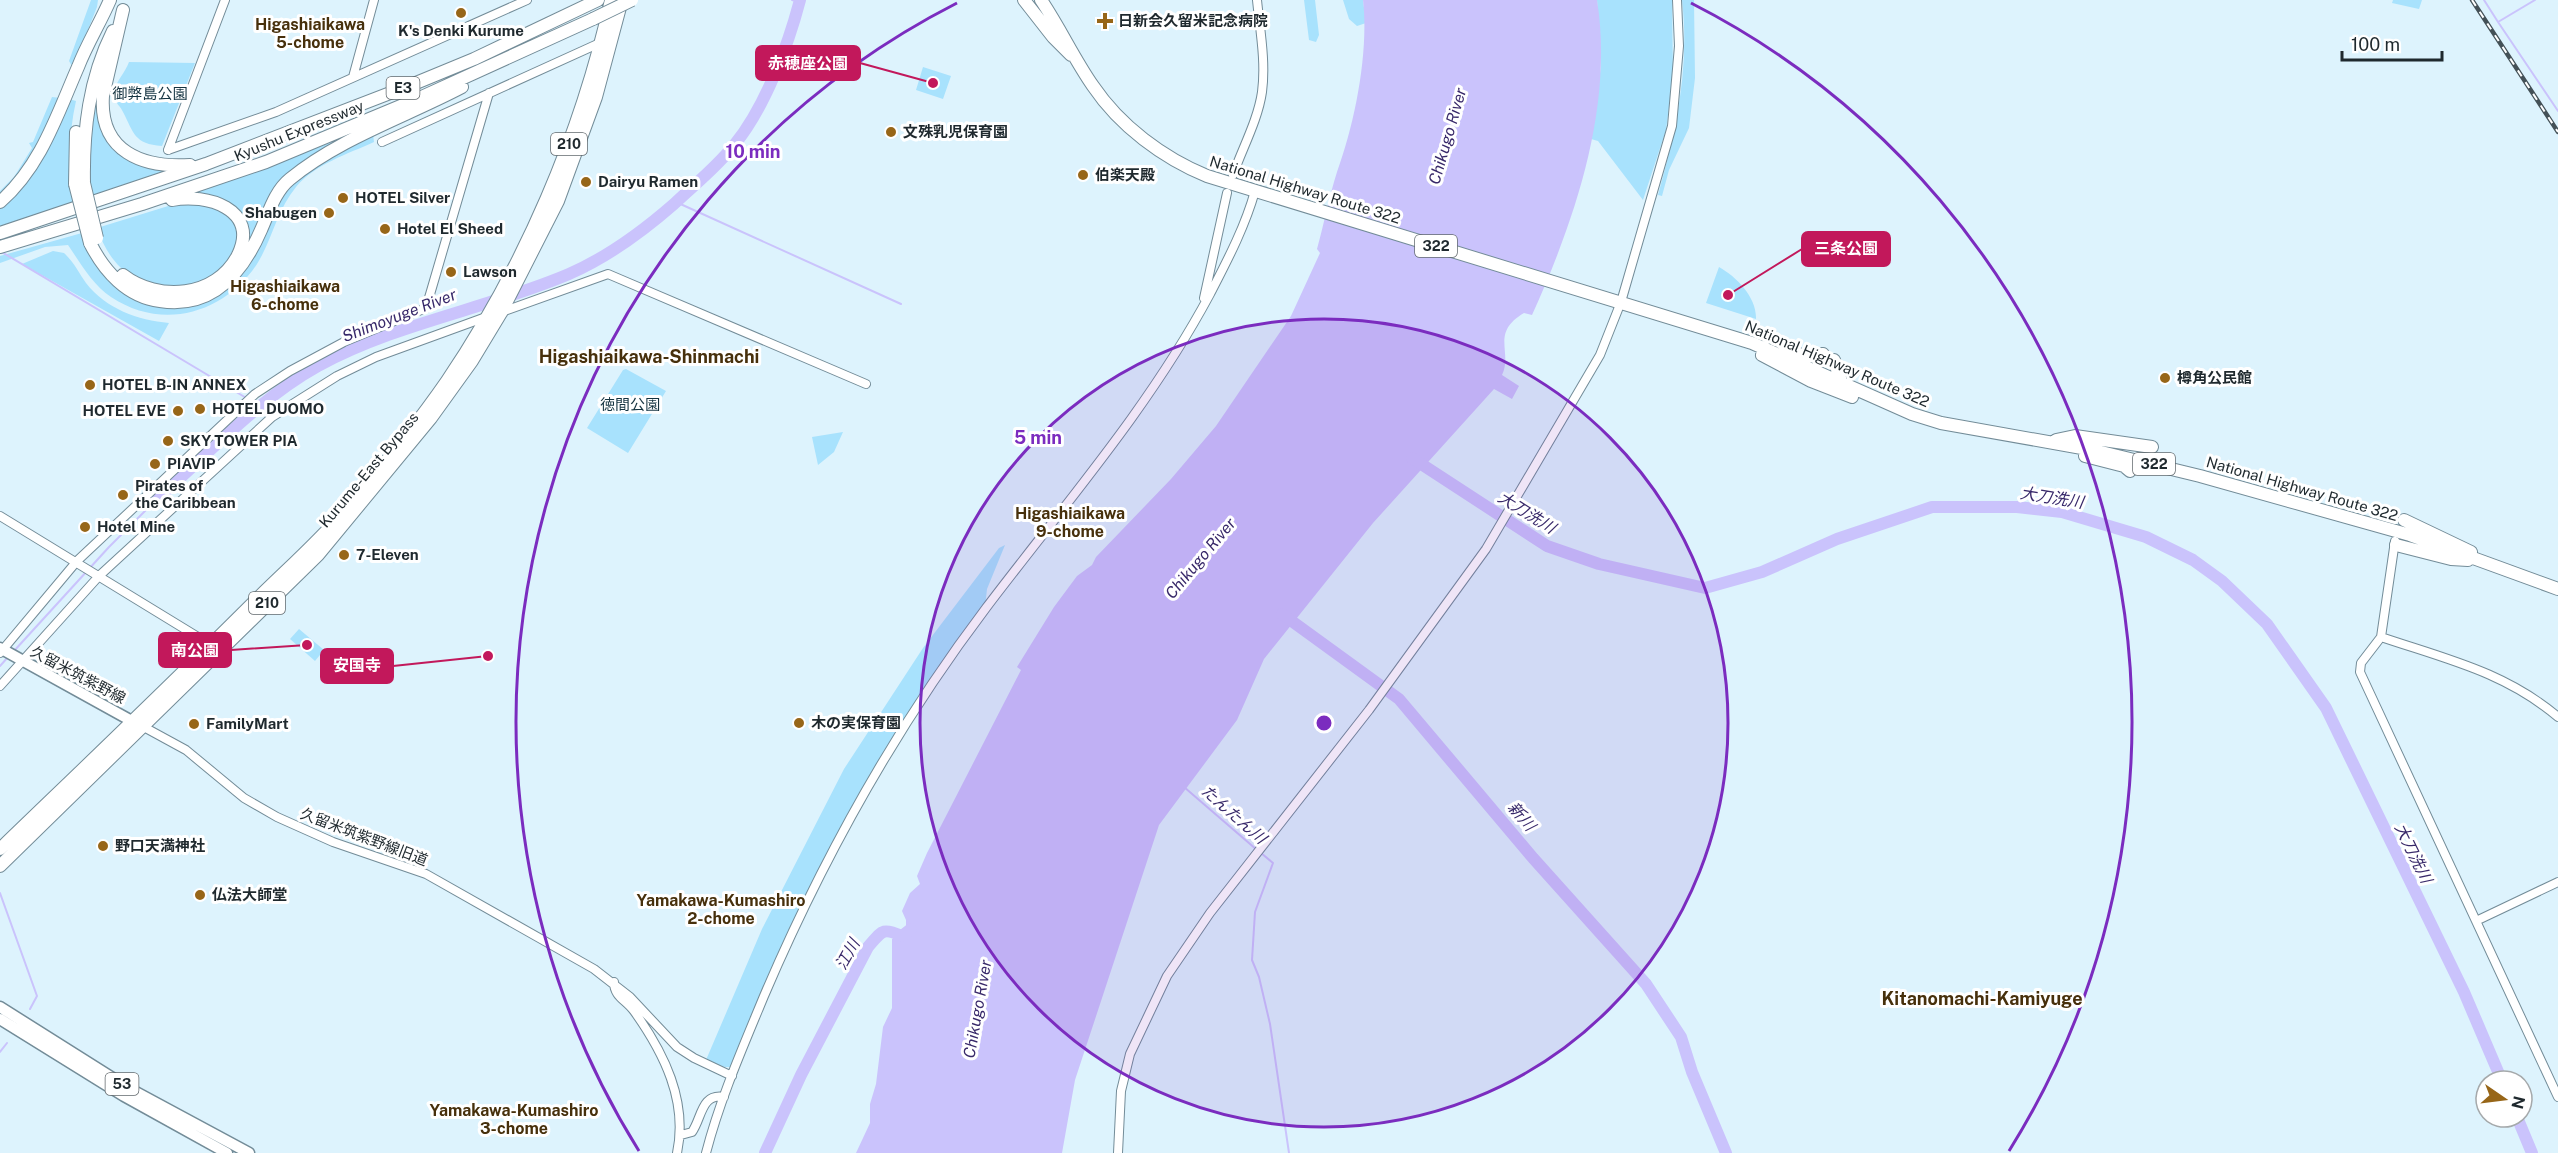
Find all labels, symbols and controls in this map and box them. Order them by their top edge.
marker: K's Denki Kurume [454,6,468,20]
marker: 日新会久留米記念病院 [1096,12,1114,30]
place label: 日新会久留米記念病院 [1118,12,1268,29]
district label: Higashiaikawa 5-chome [255,15,365,52]
place label: K's Denki Kurume [398,22,524,39]
scale bar [2342,24,2442,62]
text: 100 m [2351,34,2400,55]
callout: 赤穂座公園 [756,46,860,80]
text: 赤穂座公園 [768,54,848,73]
road number: E3 [386,77,420,99]
park label: 御弊島公園 [112,85,188,102]
water label: Chikugo River [1425,85,1471,187]
street label: Kyushu Expressway [231,97,366,164]
place label: 文殊乳児保育園 [903,123,1008,140]
marker: 文殊乳児保育園 [884,125,898,139]
road number: 210 [551,133,587,155]
text: 10 min [725,141,781,162]
street label: National Highway Route 322 [1208,152,1403,227]
place label: 伯楽天殿 [1095,166,1155,183]
marker: 伯楽天殿 [1076,168,1090,182]
place label: Dairyu Ramen [598,173,698,190]
marker: Dairyu Ramen [579,175,593,189]
place label: HOTEL Silver [355,189,450,206]
marker: HOTEL Silver [336,191,350,205]
place label: Shabugen [245,204,317,221]
marker: Shabugen [322,206,336,220]
place label: Hotel El Sheed [397,220,503,237]
marker: Hotel El Sheed [378,222,392,236]
callout: 三条公園 [1802,232,1890,266]
road number: 322 [1415,235,1457,257]
text: 三条公園 [1814,239,1878,258]
place label: Lawson [463,263,517,280]
marker: Lawson [444,265,458,279]
district label: Higashiaikawa 6-chome [230,277,340,314]
water label: Shimoyuge River [339,285,460,346]
street label: National Highway Route 322 [1742,317,1932,410]
district label: Higashiaikawa-Shinmachi [539,346,759,367]
place label: 樽角公民館 [2177,369,2252,386]
marker: 樽角公民館 [2158,371,2172,385]
place label: HOTEL B-IN ANNEX [102,376,247,393]
marker: HOTEL B-IN ANNEX [83,378,97,392]
park label: 徳間公園 [600,396,660,413]
place label: HOTEL DUOMO [212,400,324,417]
place label: HOTEL EVE [82,402,166,419]
marker: HOTEL DUOMO [193,402,207,416]
marker: HOTEL EVE [171,404,185,418]
street label: Kurume-East Bypass [315,409,422,531]
text: 5 min [1014,427,1062,448]
place label: SKY TOWER PIA [180,432,298,449]
marker: SKY TOWER PIA [161,434,175,448]
road number: 322 [2133,453,2175,475]
street label: National Highway Route 322 [2204,453,2400,524]
place label: PIAVIP [167,455,216,472]
marker: PIAVIP [148,457,162,471]
place label: Pirates of the Caribbean [135,477,236,511]
water label: 大刀洗川 [2019,483,2087,512]
water label: 大刀洗川 [1495,487,1561,538]
marker: Pirates of the Caribbean [116,488,130,502]
district label: Higashiaikawa 9-chome [1015,504,1125,541]
water label: Chikugo River [1161,513,1240,602]
place label: Hotel Mine [97,518,175,535]
marker: Hotel Mine [78,520,92,534]
place label: 7-Eleven [356,546,419,563]
marker: 7-Eleven [337,548,351,562]
road number: 210 [249,592,285,614]
callout: 南公園 [159,633,231,667]
text: 南公園 [171,641,219,660]
street label: 久留米筑紫野線 [28,642,129,707]
callout: 安国寺 [321,649,393,683]
text: 安国寺 [333,656,381,675]
centre of rings [1314,713,1334,733]
place label: 木の実保育園 [811,714,901,731]
place label: FamilyMart [206,715,289,732]
marker: 木の実保育園 [792,716,806,730]
marker: FamilyMart [187,717,201,731]
water label: たんたん川 [1197,781,1272,849]
water label: 新川 [1504,798,1541,836]
street label: 久留米筑紫野線旧道 [298,804,430,869]
water label: 大刀洗川 [2391,820,2437,888]
place label: 野口天満神社 [115,837,205,854]
marker: 野口天満神社 [96,839,110,853]
place label: 仏法大師堂 [211,886,287,903]
marker: 仏法大師堂 [193,888,207,902]
district label: Yamakawa-Kumashiro 2-chome [637,891,806,928]
water label: 江川 [831,934,864,973]
water label: Chikugo River [960,958,996,1060]
district label: Kitanomachi-Kamiyuge [1881,988,2083,1009]
north arrow [2474,1069,2534,1129]
road number: 53 [106,1073,138,1095]
text: N [2507,1094,2529,1111]
district label: Yamakawa-Kumashiro 3-chome [430,1101,599,1138]

